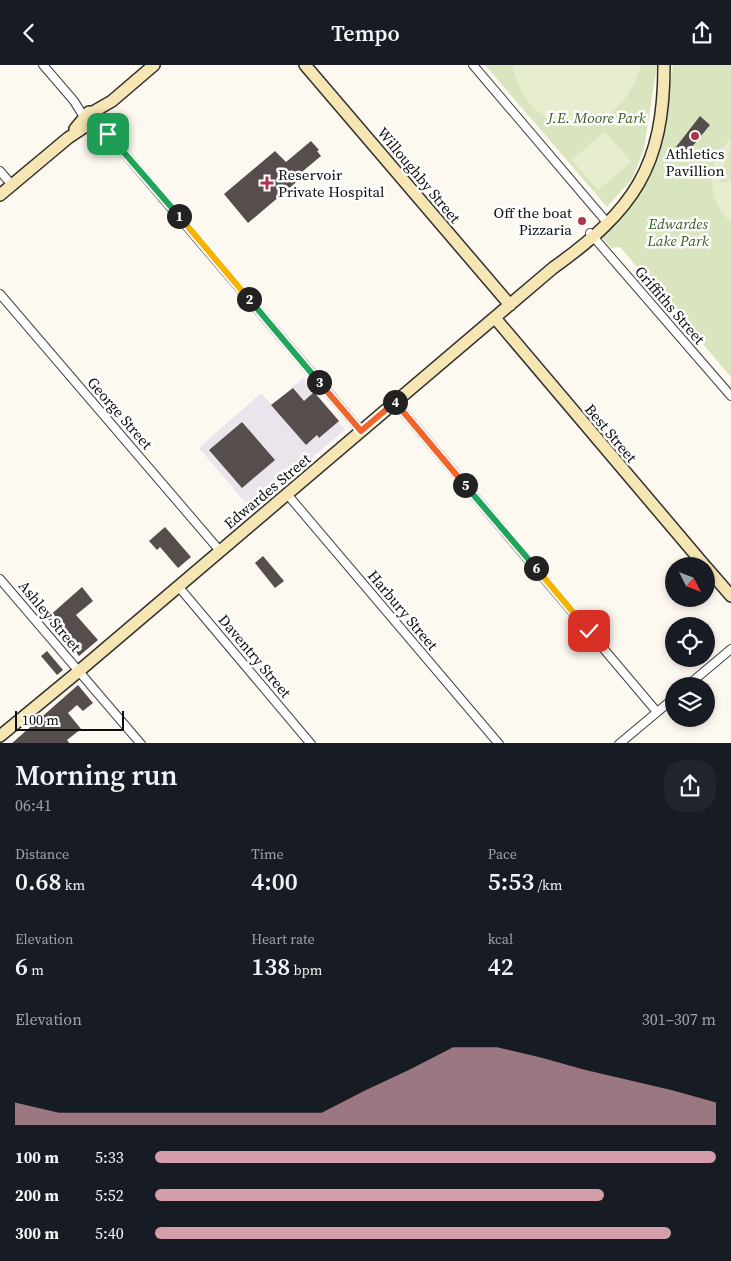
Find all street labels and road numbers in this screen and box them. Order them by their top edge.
street label: Willoughby Street [373,123,465,228]
street label: Griffiths Street [630,261,710,349]
street label: George Street [83,372,157,454]
street label: Best Street [580,399,642,467]
street label: Edwardes Street [219,448,315,534]
street label: Harbury Street [363,565,443,655]
street label: Ashley Street [14,576,86,656]
street label: Daventry Street [214,610,296,702]

